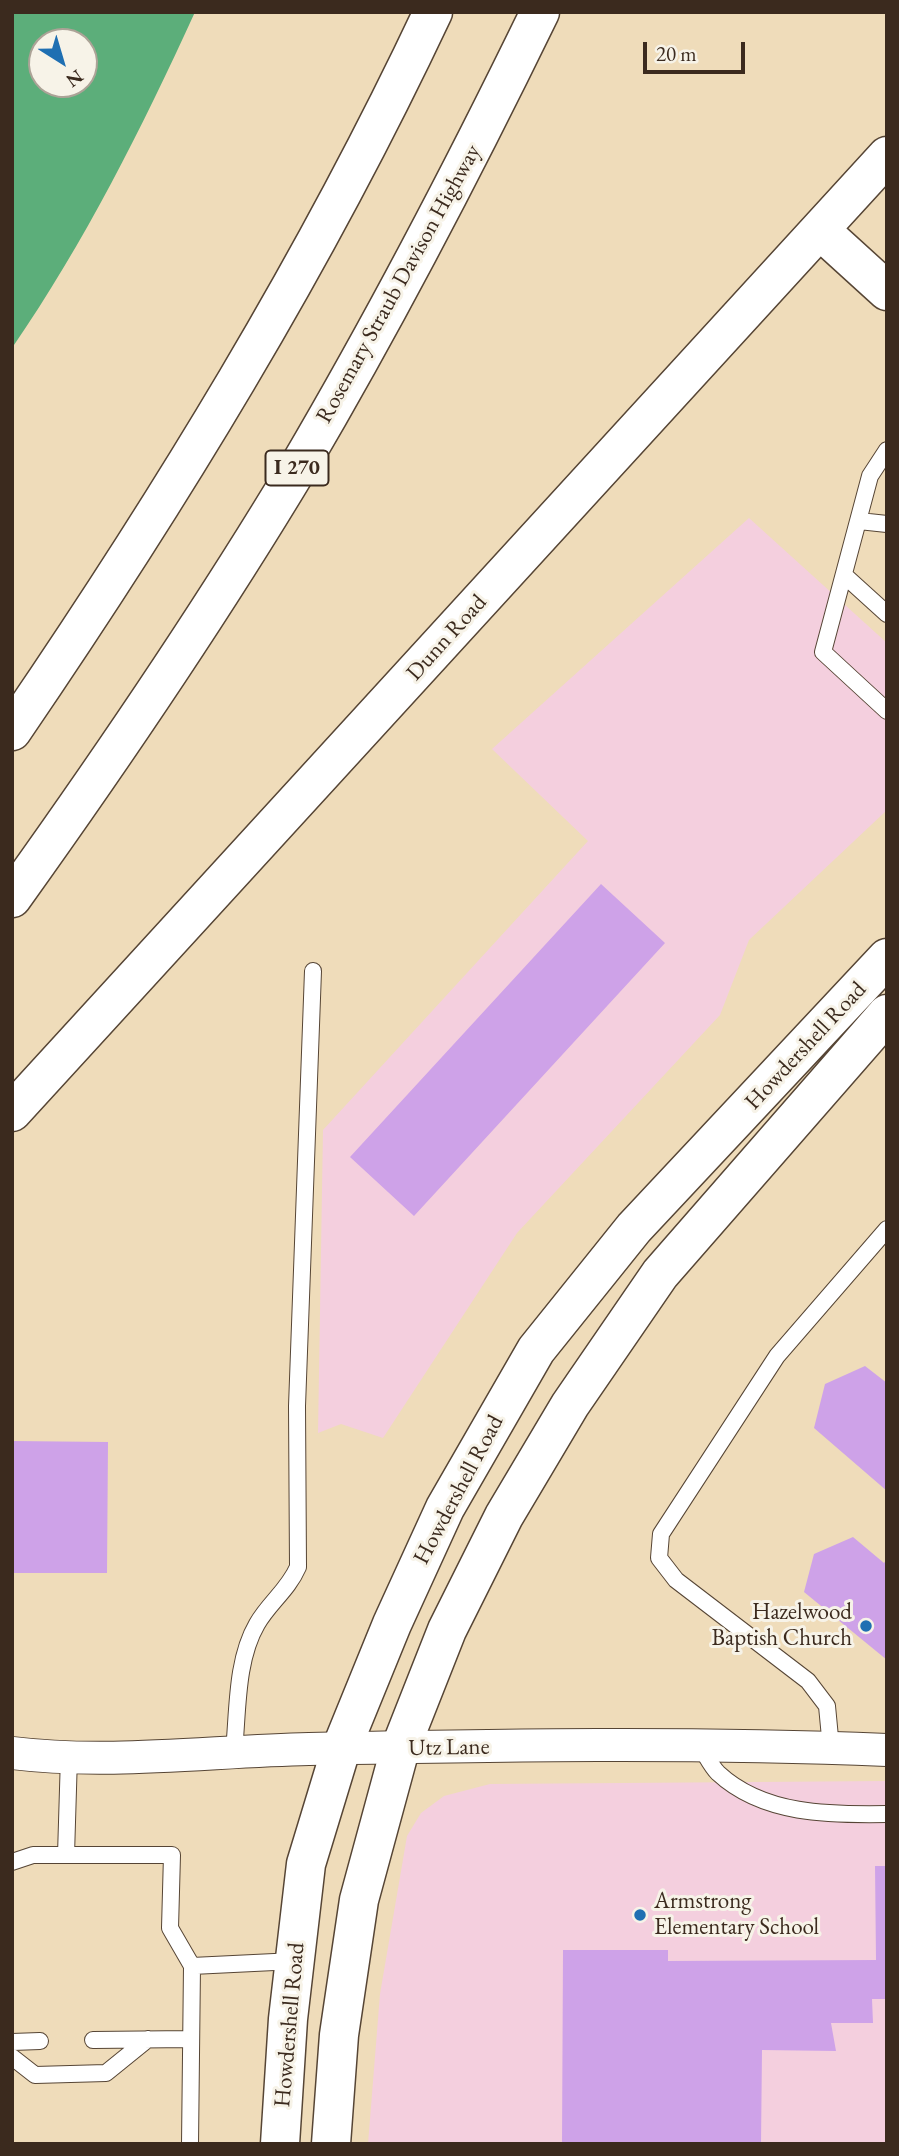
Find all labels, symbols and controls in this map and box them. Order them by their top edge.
north arrow [28,28,98,98]
scale bar [647,28,748,72]
text: 20 m [656,40,697,67]
text: N [61,64,88,93]
street label: Rosemary Straub Davison Highway [311,140,487,428]
road number: I 270 [266,450,328,486]
street label: Dunn Road [401,589,493,687]
street label: Howdershell Road [740,976,872,1116]
street label: Howdershell Road [408,1411,510,1569]
place label: Hazelwood Baptish Church [711,1599,852,1653]
marker: Hazelwood Baptish Church [858,1618,874,1634]
street label: Utz Lane [408,1733,490,1763]
place label: Armstrong Elementary School [654,1888,819,1942]
marker: Armstrong Elementary School [632,1907,648,1923]
street label: Howdershell Road [269,1942,311,2108]

